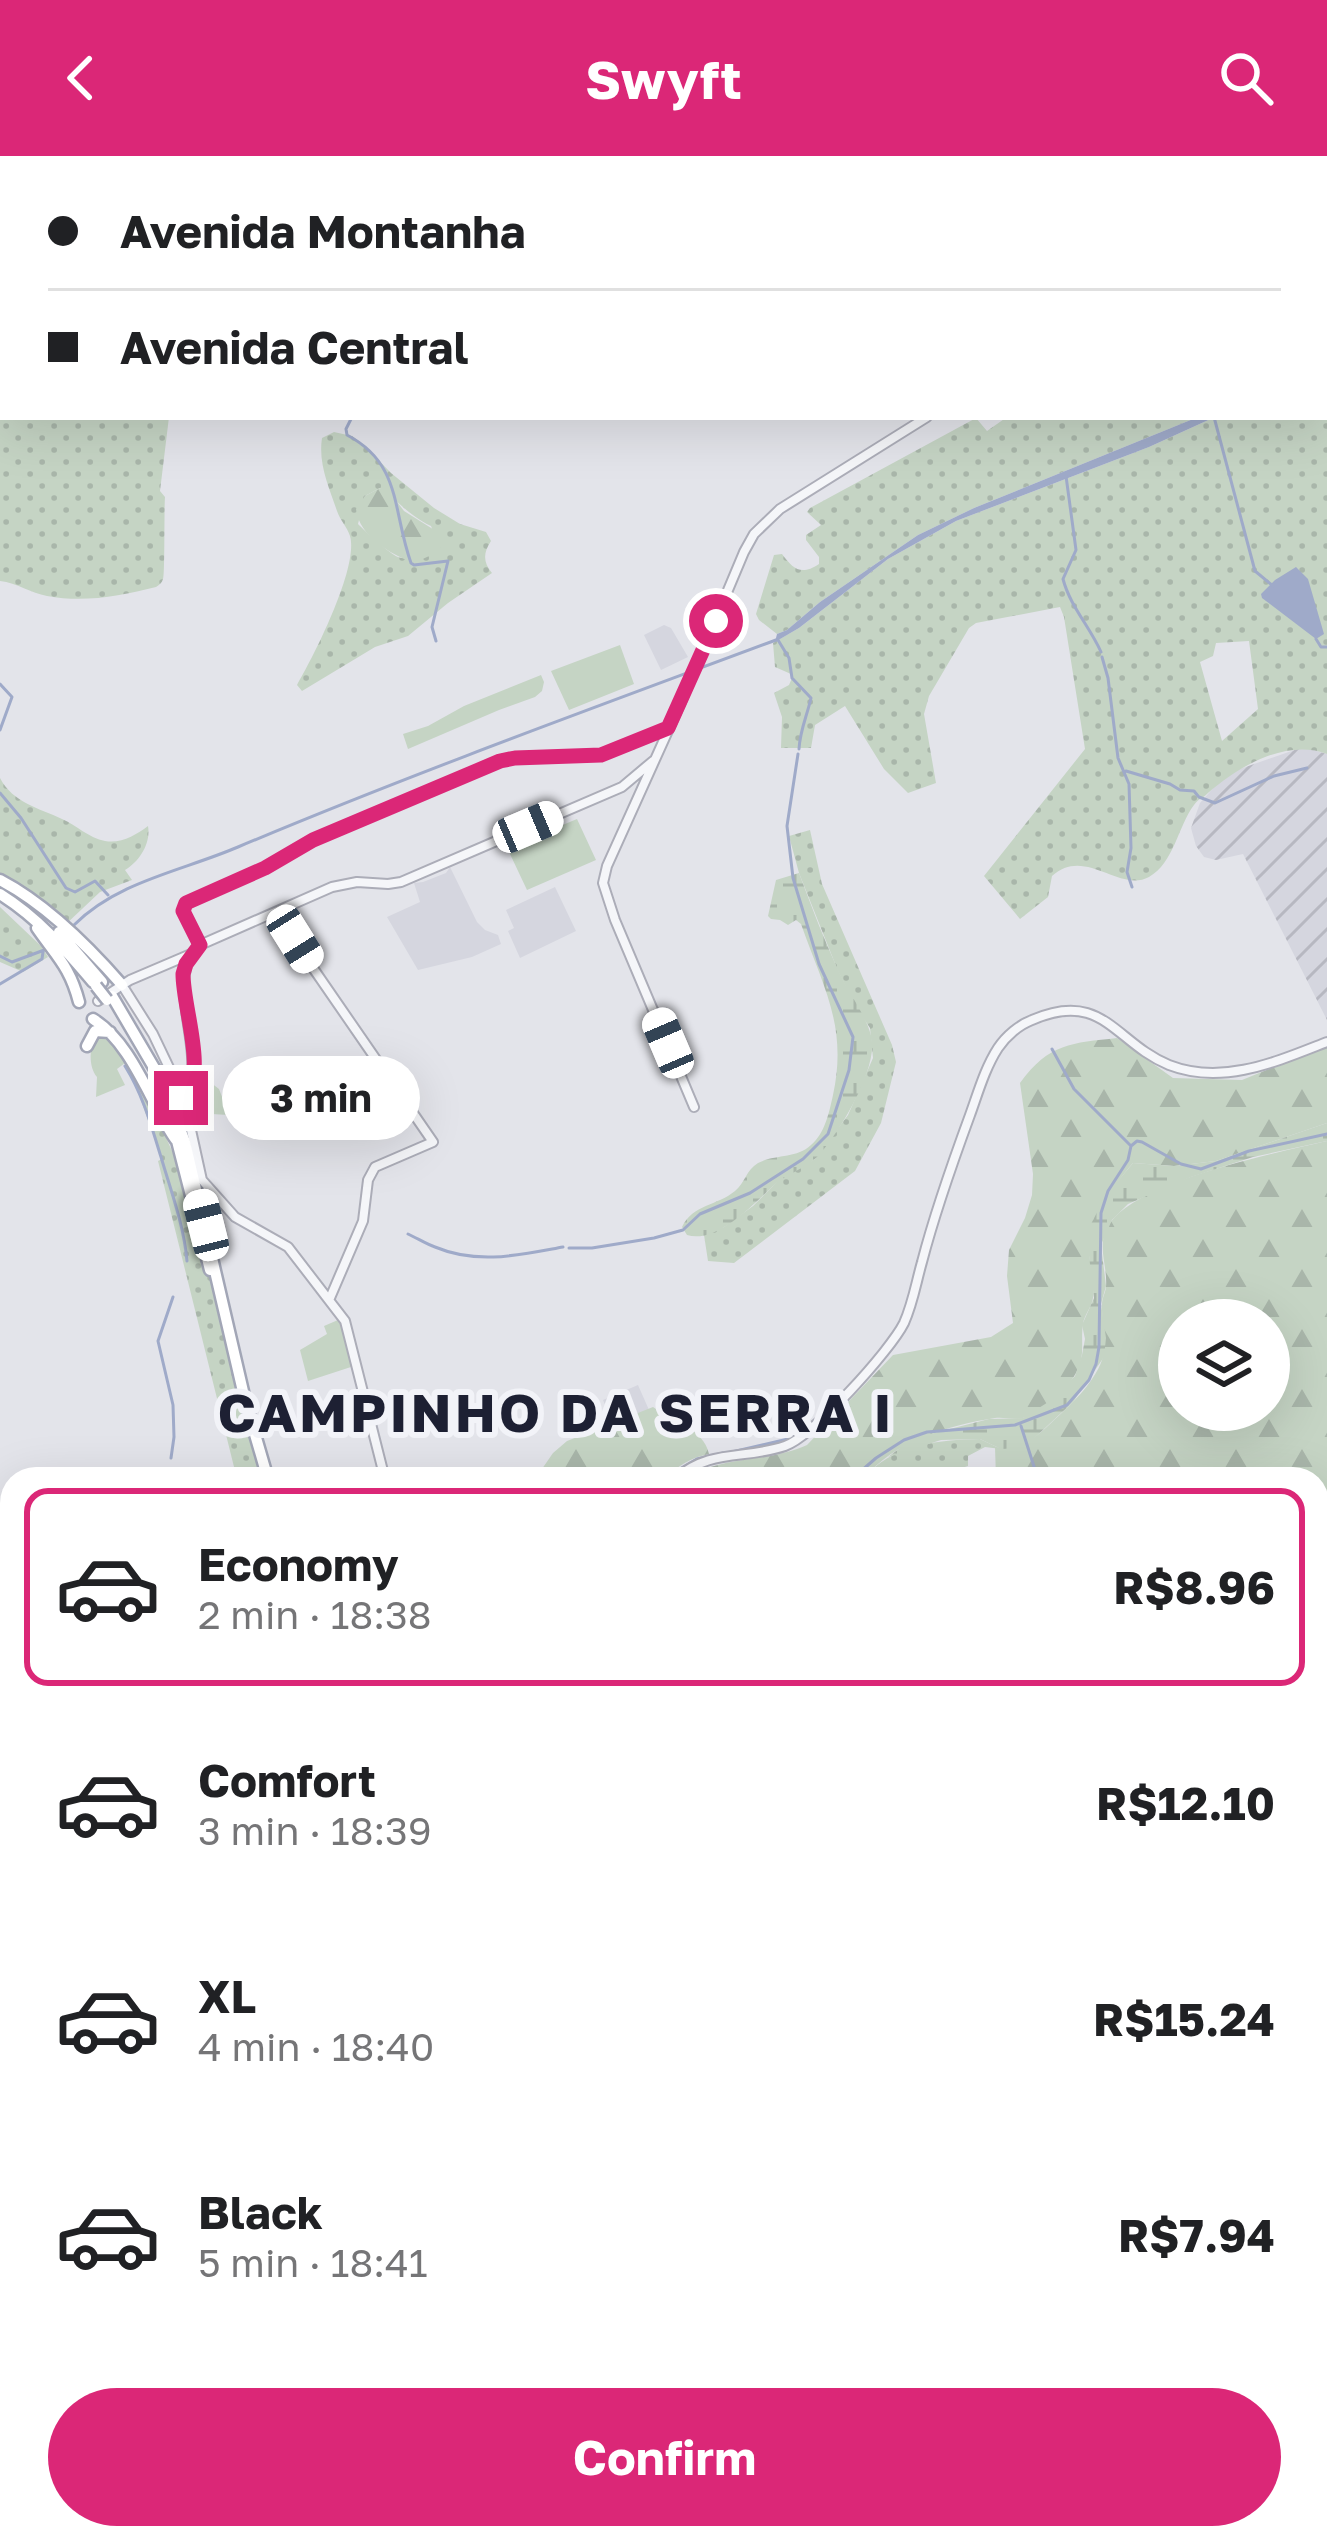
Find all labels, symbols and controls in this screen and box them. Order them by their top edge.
icon: back [48,45,114,111]
icon: search [1213,45,1279,111]
text: Swyft [585,46,742,111]
text: Avenida Montanha [120,204,526,258]
text: Avenida Central [120,320,469,374]
route start [689,594,743,648]
car [488,796,568,858]
car [261,899,329,979]
car [637,1003,699,1083]
callout: 3 min [223,1056,421,1140]
route end [154,1071,208,1125]
text: 3 min [270,1074,372,1121]
car [180,1186,232,1264]
map controls [1158,1299,1290,1431]
button: layers [1158,1299,1290,1431]
district label: CAMPINHO DA SERRA I [217,1379,895,1444]
icon: car [54,1533,162,1641]
text: Economy [198,1537,399,1591]
text: R$8.96 [1113,1560,1275,1614]
text: 2 min · 18:38 [198,1591,432,1638]
icon: car [54,1749,162,1857]
text: Comfort [198,1753,376,1807]
text: R$12.10 [1096,1776,1275,1830]
text: 3 min · 18:39 [198,1807,432,1854]
icon: car [54,1965,162,2073]
text: XL [198,1969,256,2023]
text: R$15.24 [1093,1992,1275,2046]
text: 4 min · 18:40 [198,2023,434,2070]
icon: car [54,2181,162,2289]
text: Black [198,2185,323,2239]
text: R$7.94 [1118,2208,1275,2262]
text: 5 min · 18:41 [198,2239,428,2286]
button: Confirm [48,2388,1281,2526]

